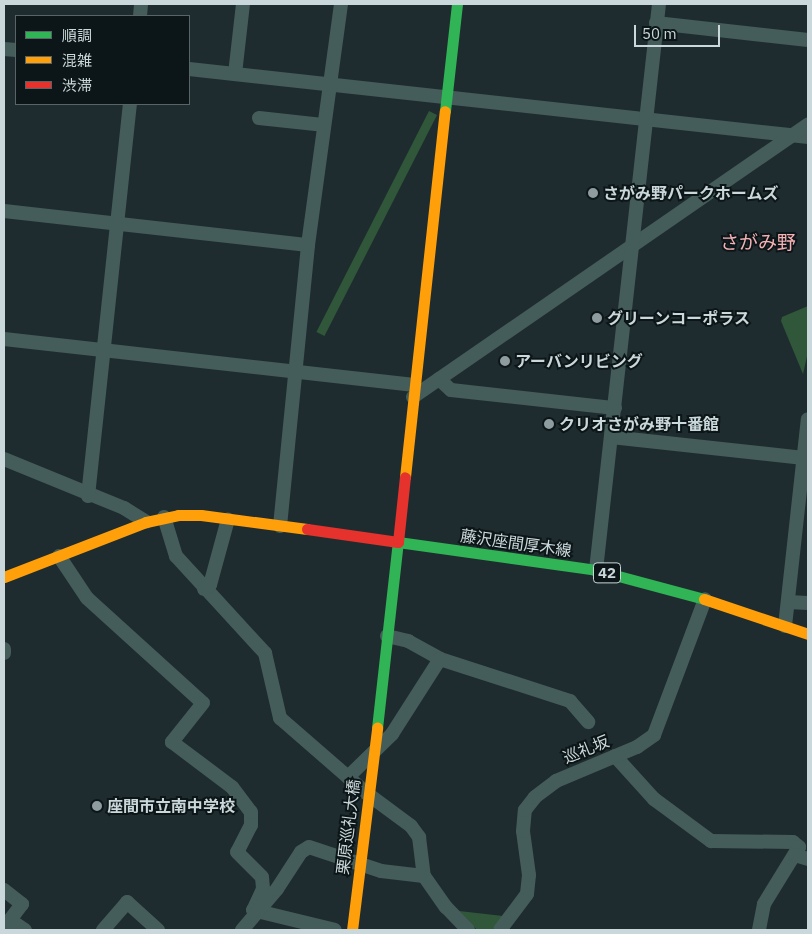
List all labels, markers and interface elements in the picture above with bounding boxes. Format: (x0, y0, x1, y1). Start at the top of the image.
legend (15, 15, 190, 105)
scale bar (637, 15, 723, 47)
text: 50 m (642, 24, 677, 43)
text: 順調 (62, 26, 92, 45)
text: 混雑 (62, 51, 92, 70)
text: 渋滞 (62, 76, 92, 95)
place label: さがみ野パークホームズ (603, 183, 779, 203)
marker: さがみ野パークホームズ (587, 187, 599, 199)
district label: さがみ野 (720, 232, 796, 254)
place label: グリーンコーポラス (607, 308, 751, 328)
marker: グリーンコーポラス (591, 312, 603, 324)
place label: アーバンリビング (515, 351, 642, 371)
marker: アーバンリビング (499, 355, 511, 367)
place label: クリオさがみ野十番館 (559, 414, 719, 434)
marker: クリオさがみ野十番館 (543, 418, 555, 430)
street label: 藤沢座間厚木線 (459, 526, 573, 560)
road number: 42 (592, 560, 622, 586)
street label: 巡礼坂 (560, 731, 612, 767)
street label: 栗原巡礼大橋 (333, 778, 363, 876)
place label: 座間市立南中学校 (107, 796, 235, 816)
marker: 座間市立南中学校 (91, 800, 103, 812)

